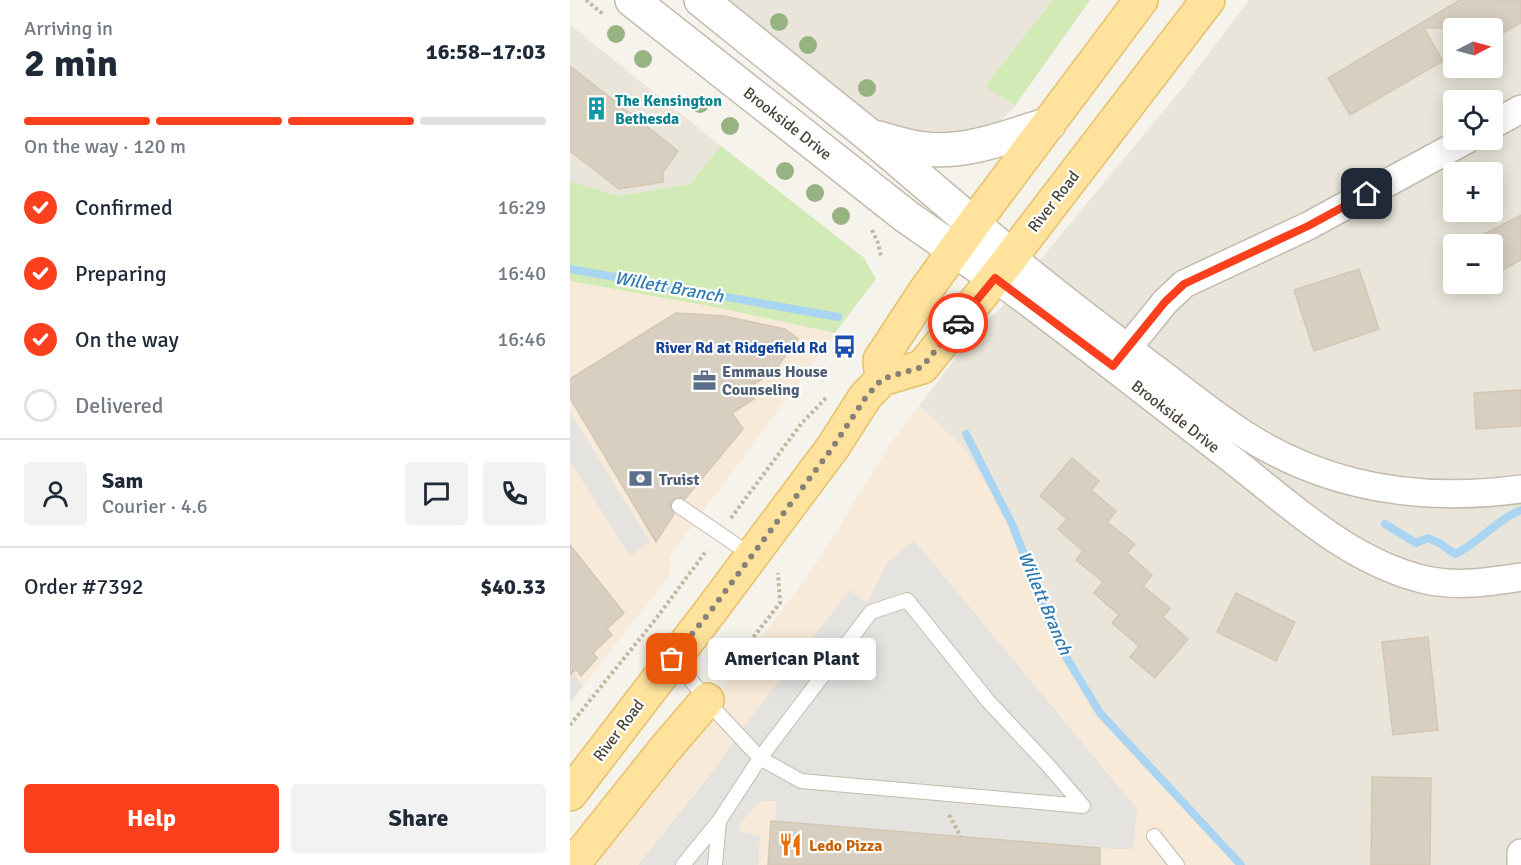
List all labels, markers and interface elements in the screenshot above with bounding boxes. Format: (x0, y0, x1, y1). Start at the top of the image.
text: Arriving in (24, 16, 113, 41)
north arrow (1443, 18, 1503, 78)
map controls (1443, 18, 1503, 294)
text: 16:58–17:03 (426, 38, 546, 65)
text: 2 min (24, 39, 118, 87)
street label: Brookside Drive (739, 83, 836, 165)
button: locate (1443, 90, 1503, 150)
place label: The Kensington Bethesda (615, 91, 722, 129)
building icon: The Kensington Bethesda (584, 96, 610, 122)
text: On the way · 120 m (24, 134, 186, 159)
button: + (1443, 162, 1503, 222)
street label: River Road (1024, 167, 1084, 236)
pin (1341, 168, 1392, 219)
icon: home (1350, 177, 1383, 210)
icon: check (24, 191, 57, 224)
text: Confirmed (75, 194, 173, 221)
text: 16:29 (497, 195, 546, 220)
button: − (1443, 234, 1503, 294)
icon: check (24, 257, 57, 290)
text: Preparing (75, 260, 167, 287)
text: 16:40 (497, 261, 546, 286)
water label: Willett Branch (613, 267, 726, 308)
courier (928, 293, 988, 353)
icon: car (942, 307, 975, 340)
icon: check (24, 323, 57, 356)
text: On the way (75, 326, 179, 353)
text: 16:46 (497, 327, 546, 352)
bus stop icon: River Rd at Ridgefield Rd (832, 334, 858, 360)
place label: River Rd at Ridgefield Rd (655, 338, 827, 358)
place label: Emmaus House Counseling (722, 362, 828, 400)
office icon: Emmaus House Counseling (691, 367, 717, 393)
street label: Brookside Drive (1127, 376, 1224, 458)
text: Delivered (75, 392, 163, 419)
button: person (24, 462, 87, 525)
button: chat (405, 462, 468, 525)
button: phone (483, 462, 546, 525)
bank icon: Truist (628, 466, 654, 492)
text: Sam (102, 467, 143, 494)
place label: Truist (659, 470, 699, 490)
text: Courier · 4.6 (102, 494, 208, 519)
water label: Willett Branch (1013, 548, 1077, 659)
text: Order #7392 (24, 573, 144, 600)
text: $40.33 (480, 573, 546, 600)
pin (646, 633, 697, 684)
callout: American Plant (708, 638, 876, 680)
icon: bag (655, 642, 688, 675)
text: American Plant (724, 646, 860, 671)
street label: River Road (589, 696, 649, 766)
button: Help (24, 784, 279, 853)
button: Share (291, 784, 546, 853)
restaurant icon: Ledo Pizza (778, 832, 804, 858)
place label: Ledo Pizza (809, 836, 882, 856)

